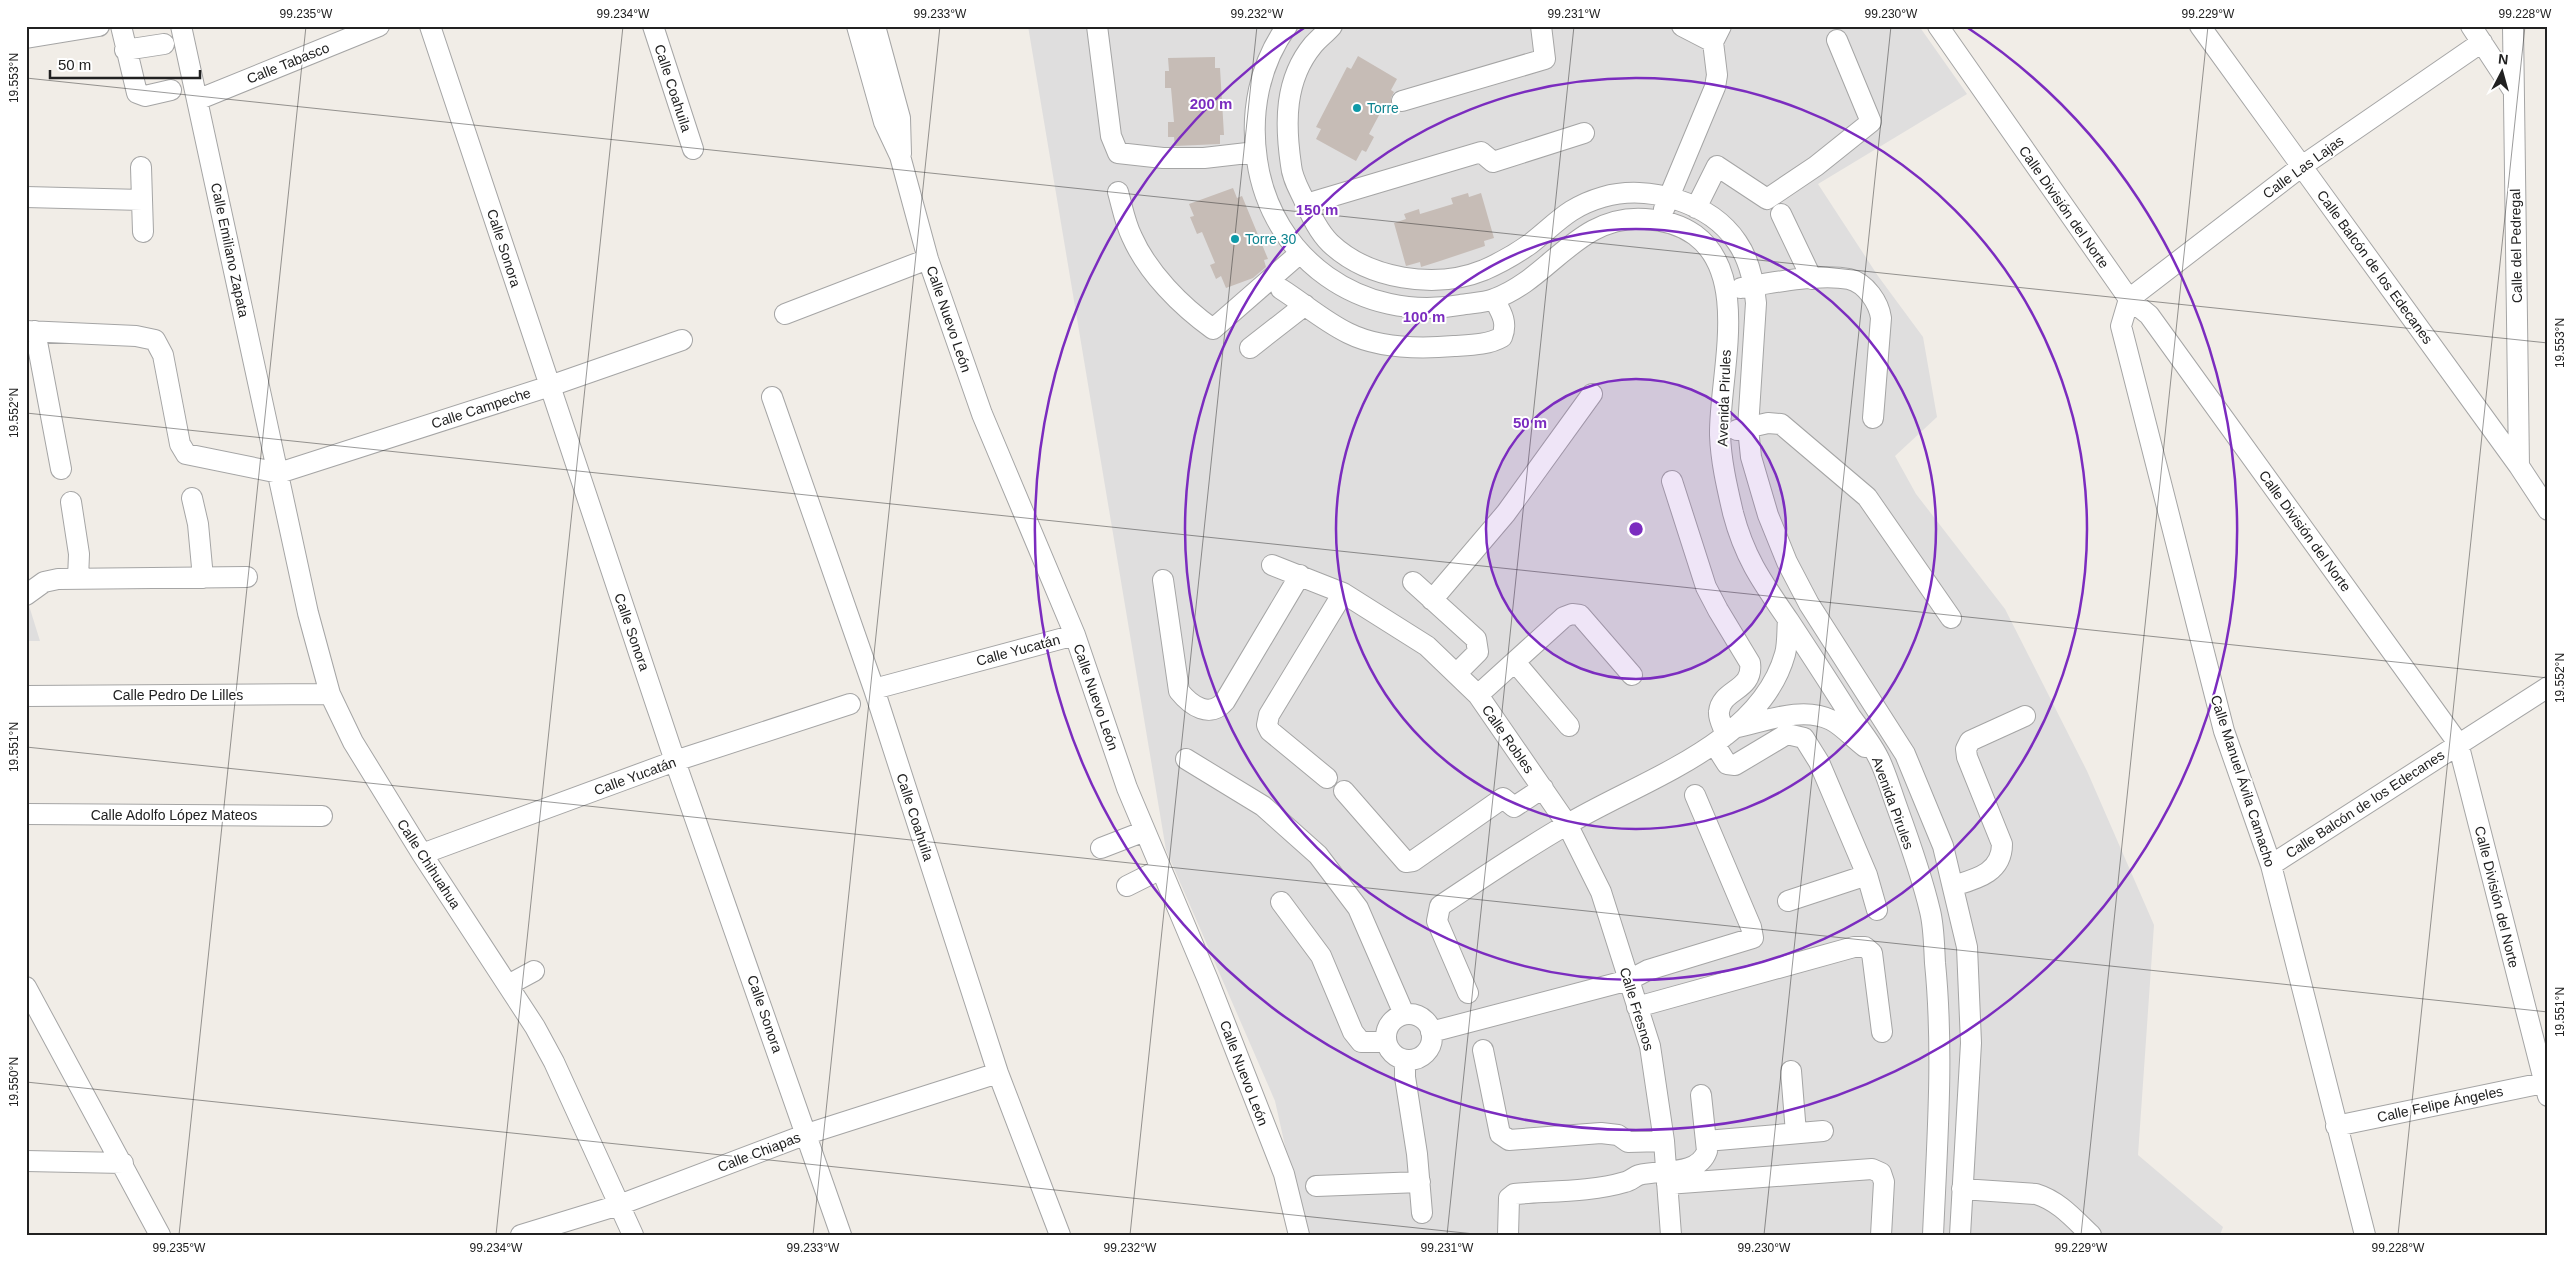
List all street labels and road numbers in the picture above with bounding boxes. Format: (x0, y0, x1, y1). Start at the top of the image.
street label: Calle Tabasco (244, 39, 332, 87)
street label: Calle Coahuila (651, 42, 695, 134)
street label: Calle Las Lajas (2260, 132, 2346, 202)
street label: Calle División del Norte (2016, 143, 2112, 271)
street label: Calle Emiliano Zapata (208, 181, 252, 319)
street label: Calle Balcón de los Edecanes (2314, 187, 2436, 347)
street label: Calle del Pedregal (2507, 189, 2525, 303)
street label: Calle Sonora (484, 207, 524, 289)
street label: Calle Nuevo León (923, 264, 975, 374)
street label: Avenida Pirules (1714, 349, 1734, 447)
street label: Calle Campeche (429, 384, 533, 432)
street label: Calle División del Norte (2256, 467, 2354, 595)
street label: Calle Sonora (611, 591, 653, 673)
street label: Calle Yucatán (974, 631, 1062, 669)
street label: Calle Nuevo León (1070, 642, 1122, 752)
street label: Calle Pedro De Lilles (113, 687, 243, 703)
street label: Calle Manuel Ávila Camacho (2208, 693, 2278, 869)
street label: Calle Robles (1479, 702, 1537, 776)
street label: Calle Balcón de los Edecanes (2283, 747, 2447, 861)
street label: Calle Yucatán (592, 754, 678, 798)
street label: Avenida Pirules (1869, 755, 1917, 851)
street label: Calle Coahuila (893, 771, 937, 863)
street label: Calle Adolfo López Mateos (91, 807, 257, 823)
street label: Calle Chihuahua (394, 816, 464, 912)
street label: Calle División del Norte (2472, 824, 2522, 970)
street label: Calle Fresnos (1617, 965, 1657, 1053)
street label: Calle Sonora (744, 973, 786, 1055)
street label: Calle Nuevo León (1217, 1018, 1271, 1128)
street label: Calle Felipe Ángeles (2376, 1083, 2504, 1125)
street label: Calle Chiapas (715, 1129, 803, 1175)

